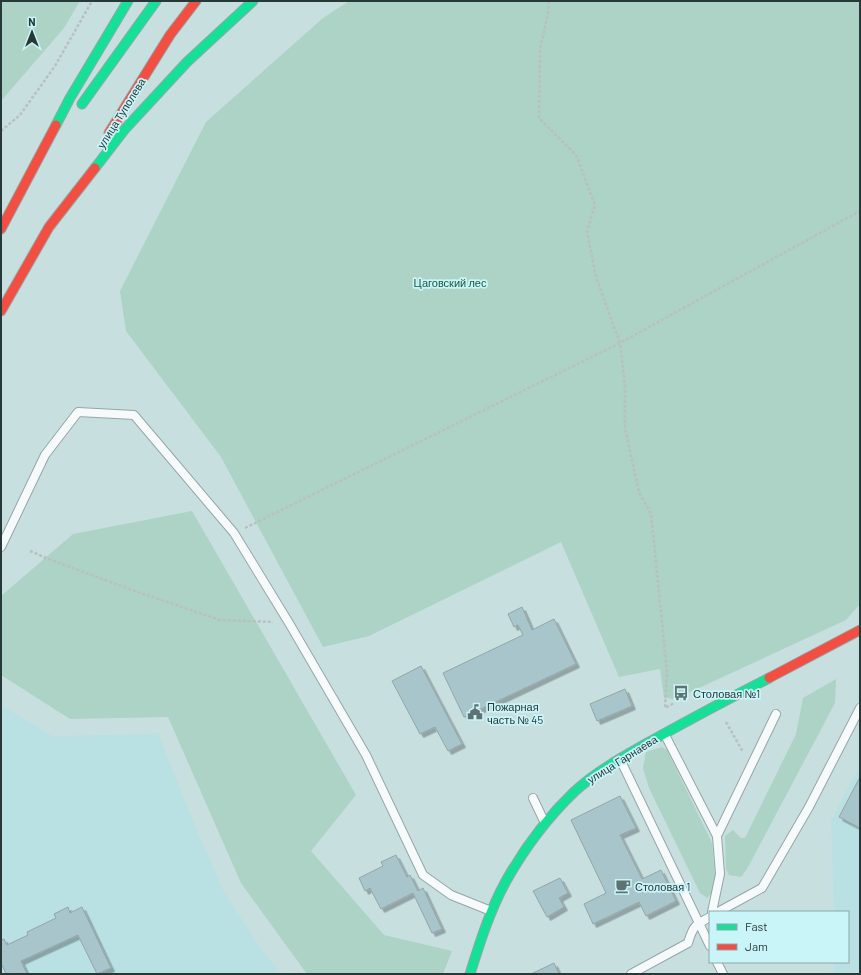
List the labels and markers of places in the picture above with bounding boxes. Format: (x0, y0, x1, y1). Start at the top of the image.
bus stop icon: Столовая №1 (672, 684, 690, 702)
place label: Столовая №1 (693, 687, 760, 700)
place label: Пожарная часть № 45 (487, 700, 543, 726)
public building icon: Пожарная часть № 45 (466, 703, 484, 721)
cafe icon: Столовая 1 (614, 877, 632, 895)
place label: Столовая 1 (635, 880, 690, 893)

